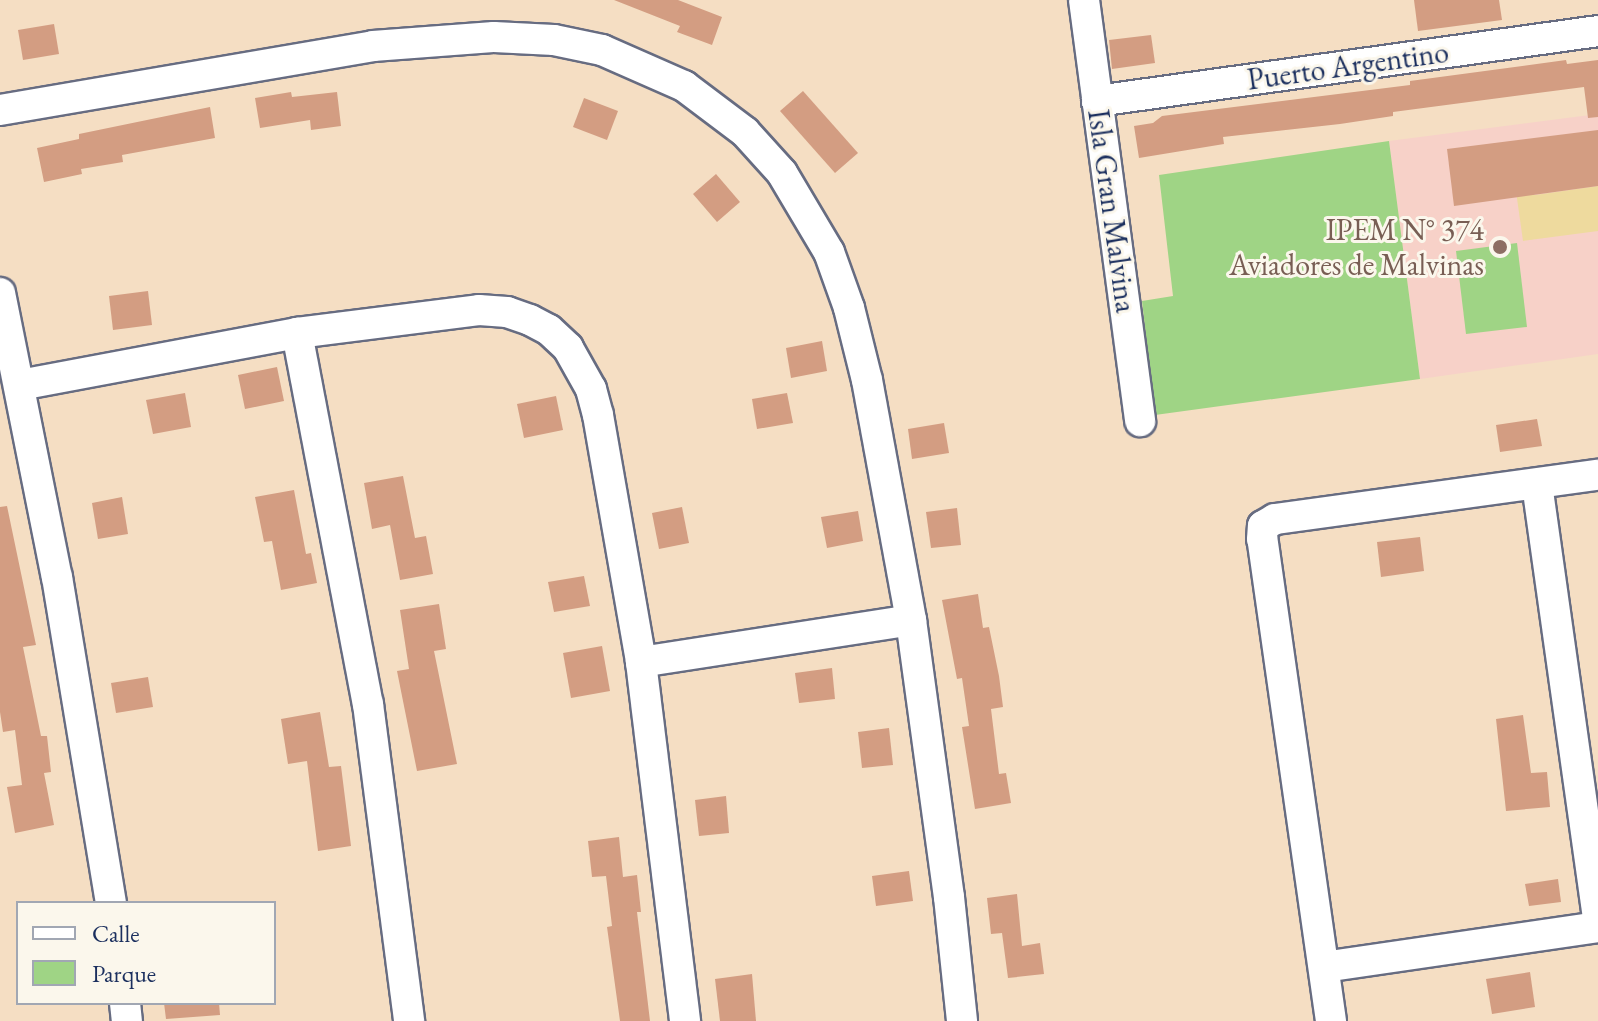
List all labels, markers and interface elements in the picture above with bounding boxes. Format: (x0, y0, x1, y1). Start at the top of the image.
street label: Puerto Argentino (1245, 34, 1451, 98)
street label: Isla Gran Malvina (1080, 107, 1144, 315)
place label: IPEM N° 374 Aviadores de Malvinas (1229, 212, 1484, 282)
marker: IPEM N° 374 Aviadores de Malvinas (1491, 238, 1509, 256)
legend (16, 901, 276, 1005)
text: Calle (92, 918, 140, 949)
text: Parque (92, 958, 156, 989)

